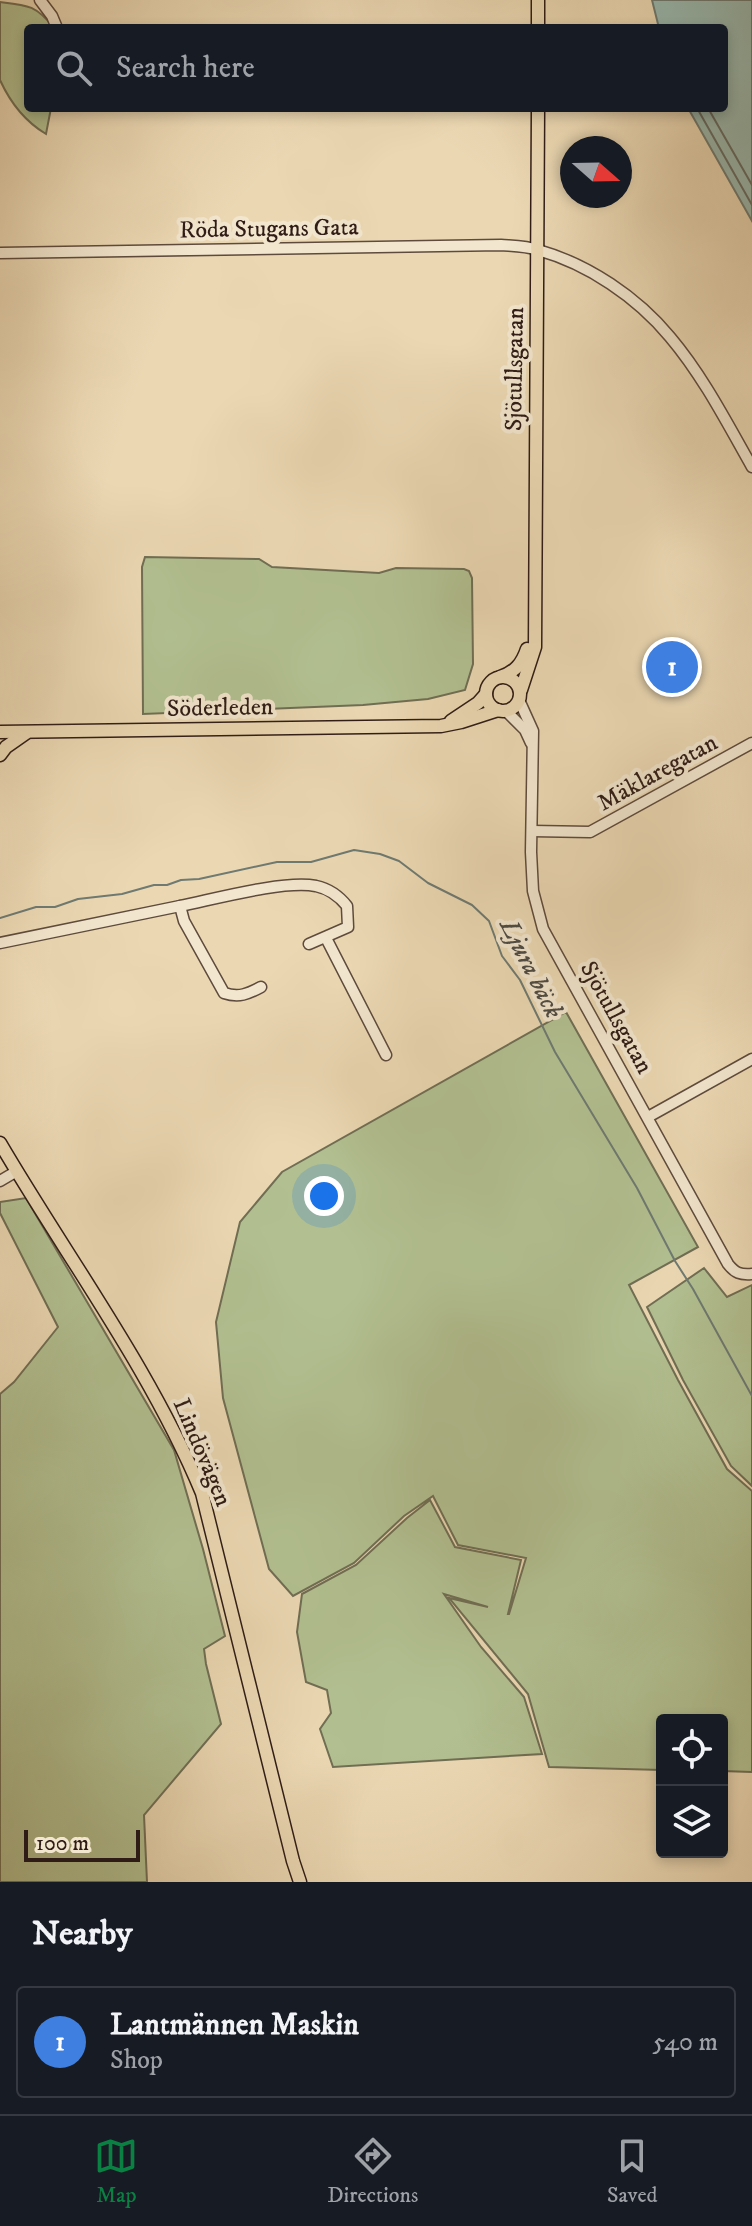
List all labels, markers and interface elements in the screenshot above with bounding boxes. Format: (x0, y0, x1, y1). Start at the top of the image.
search box (24, 24, 728, 112)
icon: search (52, 46, 96, 90)
text: Search here (116, 50, 255, 87)
north arrow (560, 136, 632, 208)
street label: Röda Stugans Gata (179, 212, 360, 246)
street label: Sjötullsgatan (499, 306, 531, 431)
pin: 1 (646, 637, 698, 697)
street label: Söderleden (167, 692, 274, 724)
street label: Mäklaregatan (592, 727, 723, 818)
water label: Ljura bäck (491, 912, 570, 1024)
street label: Sjötullsgatan (573, 956, 660, 1079)
your location (304, 1176, 344, 1216)
street label: Lindövägen (166, 1394, 238, 1511)
map controls (656, 1714, 728, 1858)
button: locate (656, 1714, 728, 1786)
button: layers (656, 1786, 728, 1858)
scale bar (24, 1826, 140, 1862)
text: 100 m (36, 1830, 89, 1857)
text: Nearby (32, 1913, 133, 1955)
text: Lantmännen Maskin (110, 2007, 359, 2044)
text: 1 (55, 2026, 65, 2059)
text: 540 m (652, 2026, 718, 2059)
text: Shop (110, 2044, 163, 2077)
tab: Map (94, 2134, 138, 2209)
tab: Directions (327, 2134, 418, 2209)
tab: Saved (607, 2134, 658, 2209)

